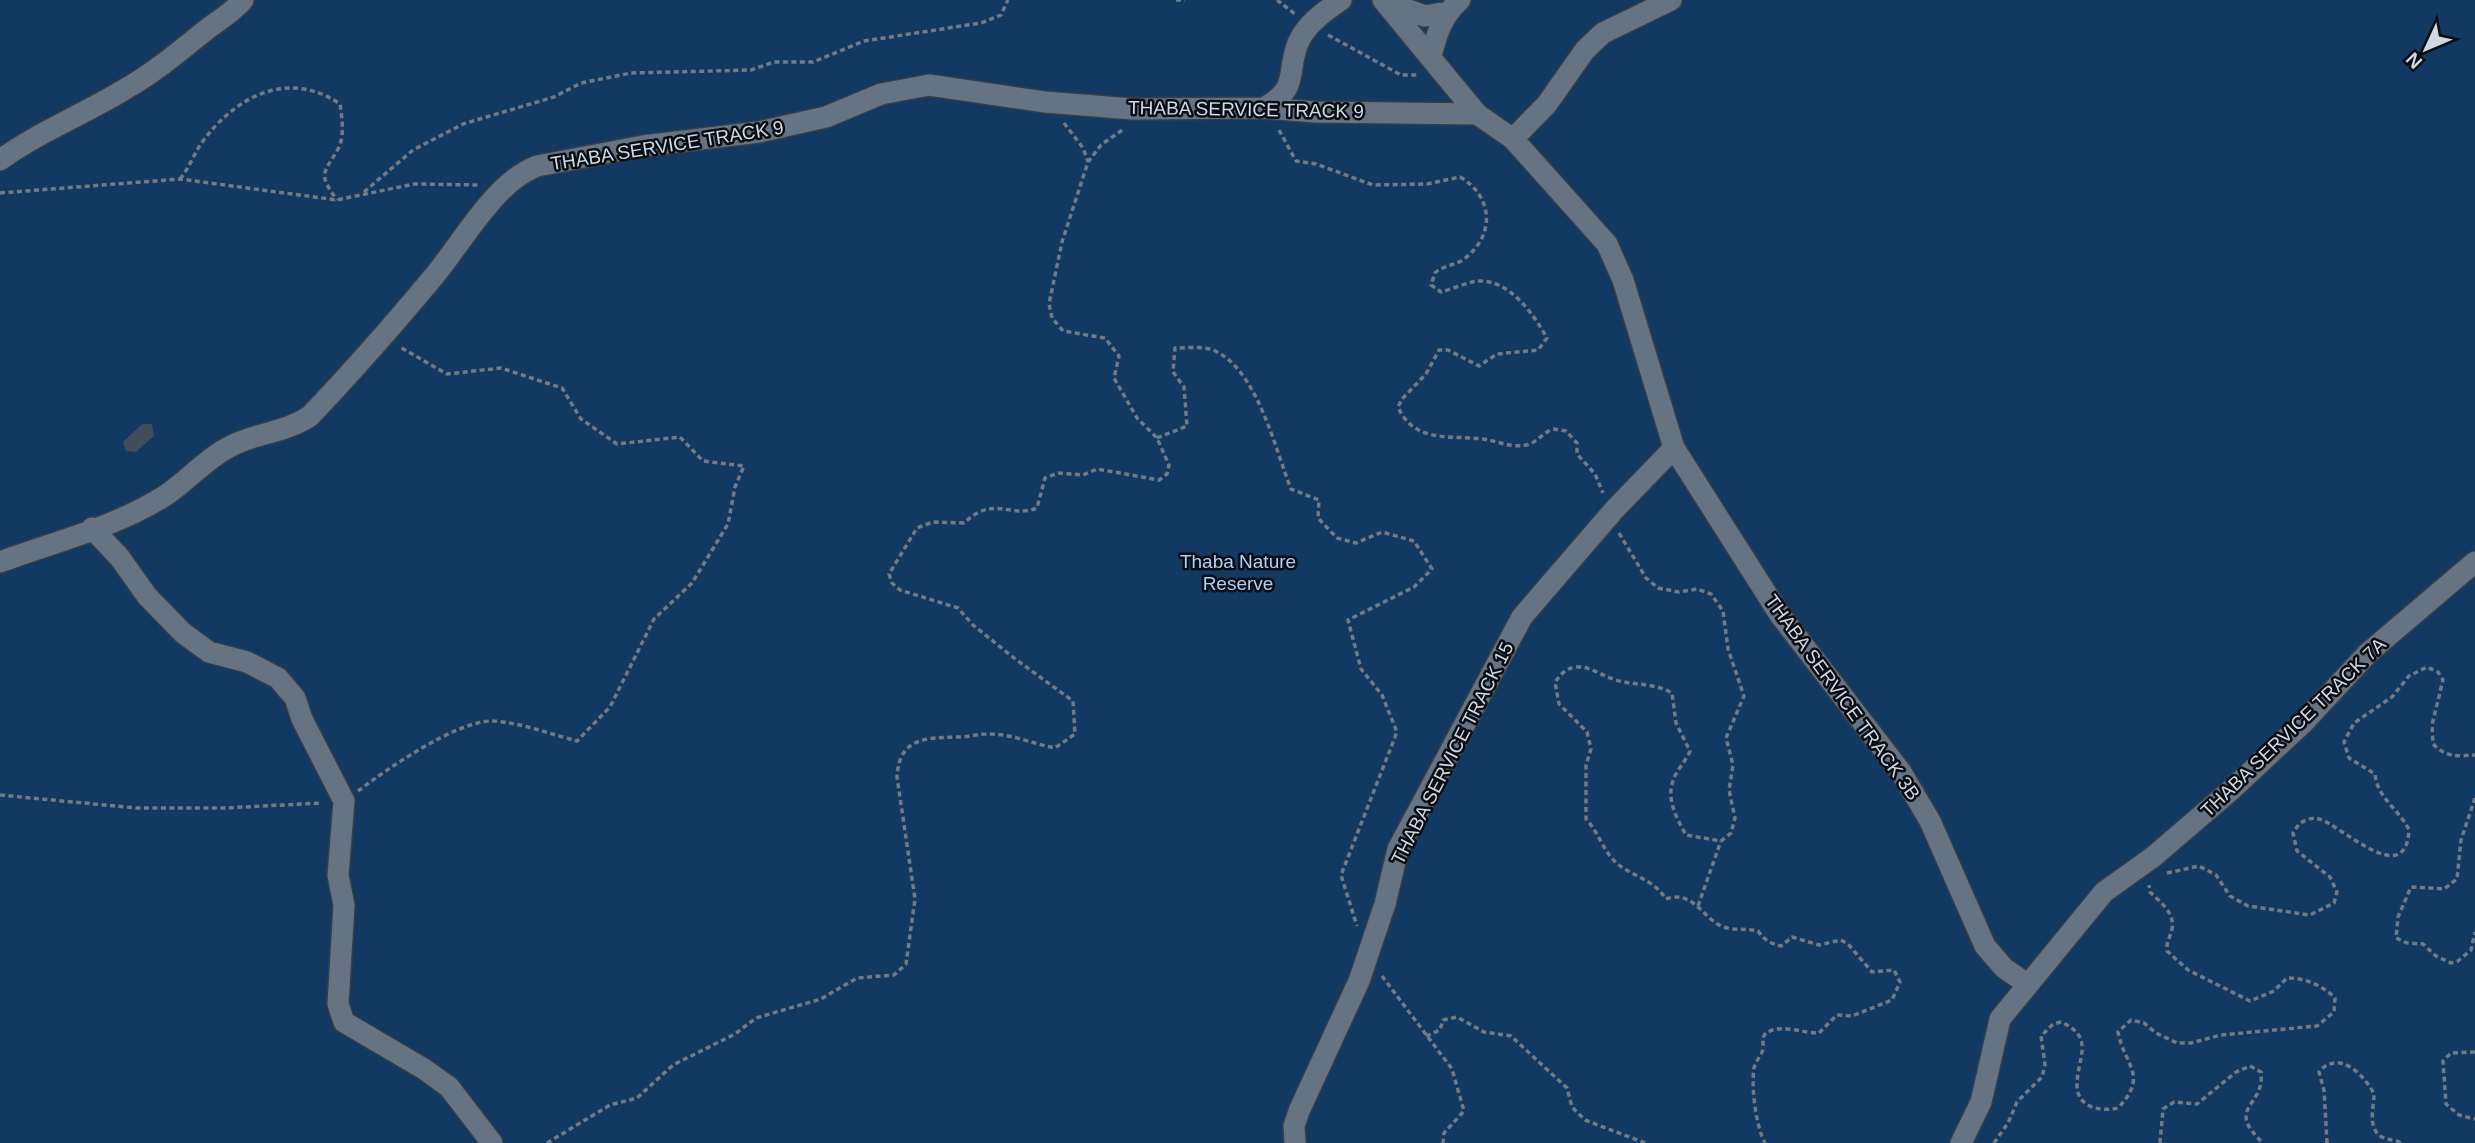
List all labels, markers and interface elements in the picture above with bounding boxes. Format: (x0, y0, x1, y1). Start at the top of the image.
north arrow (2391, 14, 2461, 84)
text: N (2402, 48, 2426, 73)
street label: THABA SERVICE TRACK 9 (1128, 97, 1364, 122)
street label: THABA SERVICE TRACK 9 (549, 117, 785, 174)
park label: Thaba Nature Reserve (1180, 551, 1296, 594)
street label: THABA SERVICE TRACK 3B (1761, 591, 1924, 804)
street label: THABA SERVICE TRACK 7A (2197, 633, 2390, 821)
street label: THABA SERVICE TRACK 15 (1387, 639, 1518, 868)

